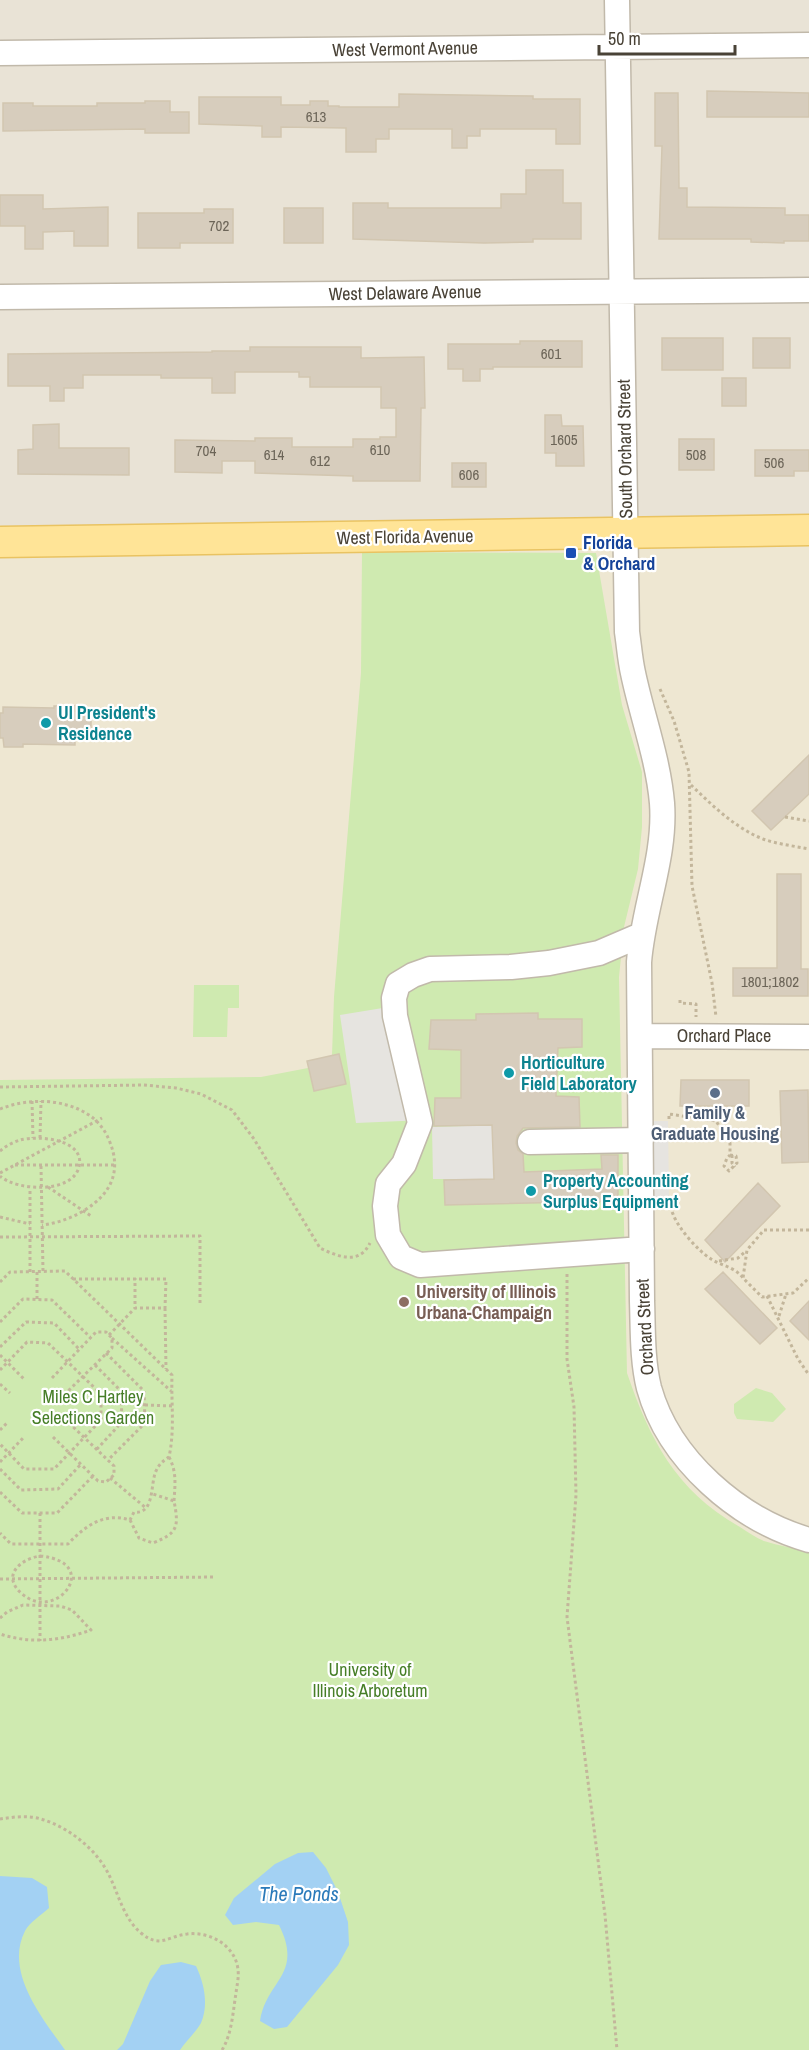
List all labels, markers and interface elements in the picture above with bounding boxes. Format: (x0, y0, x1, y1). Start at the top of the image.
scale bar (599, 18, 736, 56)
text: 50 m (608, 26, 641, 51)
street label: West Vermont Avenue (332, 35, 478, 62)
house number: 613 (306, 106, 326, 127)
house number: 702 (209, 215, 229, 236)
street label: West Delaware Avenue (328, 279, 482, 306)
house number: 601 (541, 343, 561, 364)
street label: South Orchard Street (611, 379, 638, 519)
house number: 1605 (550, 429, 578, 450)
house number: 610 (370, 439, 390, 460)
house number: 704 (196, 440, 216, 461)
house number: 614 (264, 444, 284, 465)
house number: 508 (686, 444, 706, 465)
house number: 612 (310, 450, 330, 471)
house number: 506 (764, 452, 784, 473)
house number: 606 (459, 464, 479, 485)
street label: West Florida Avenue (337, 523, 473, 550)
place label: Florida & Orchard (583, 530, 655, 576)
marker: Florida & Orchard (564, 546, 578, 560)
place label: UI President's Residence (58, 700, 156, 746)
marker: UI President's Residence (39, 716, 53, 730)
house number: 1801;1802 (741, 971, 799, 992)
street label: Orchard Place (677, 1023, 771, 1048)
place label: Horticulture Field Laboratory (521, 1050, 637, 1096)
marker: Horticulture Field Laboratory (502, 1066, 516, 1080)
marker: Family & Graduate Housing (708, 1086, 722, 1100)
place label: Family & Graduate Housing (651, 1100, 779, 1146)
place label: Property Accounting Surplus Equipment (543, 1168, 688, 1214)
marker: Property Accounting Surplus Equipment (524, 1184, 538, 1198)
street label: Orchard Street (629, 1278, 660, 1376)
place label: University of Illinois Urbana-Champaign (416, 1279, 556, 1325)
marker: University of Illinois Urbana-Champaign (397, 1295, 411, 1309)
park label: Miles C Hartley Selections Garden (32, 1384, 154, 1430)
park label: University of Illinois Arboretum (313, 1657, 427, 1703)
water label: The Ponds (259, 1880, 339, 1907)

